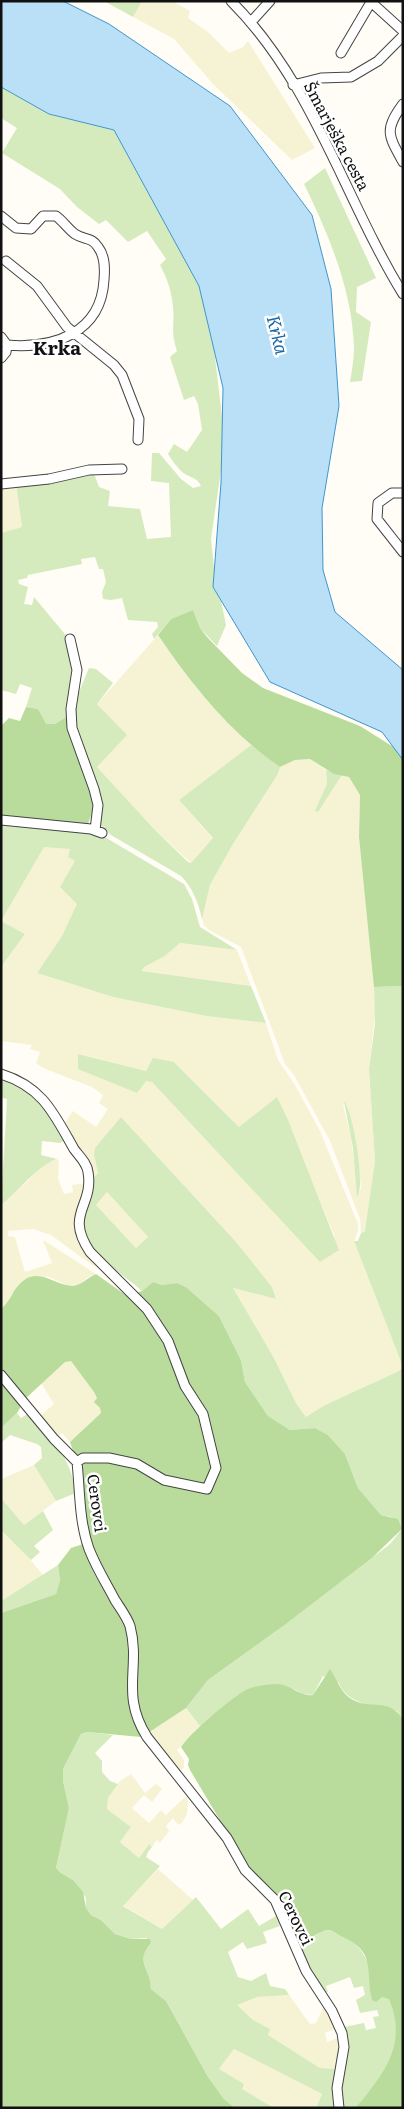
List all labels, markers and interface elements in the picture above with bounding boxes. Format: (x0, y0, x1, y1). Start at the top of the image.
street label: Šmarješka cesta (299, 77, 377, 195)
water label: Krka (261, 312, 296, 358)
district label: Krka (33, 333, 81, 361)
street label: Cerovci (82, 1472, 114, 1533)
street label: Cerovci (273, 1886, 320, 1949)

